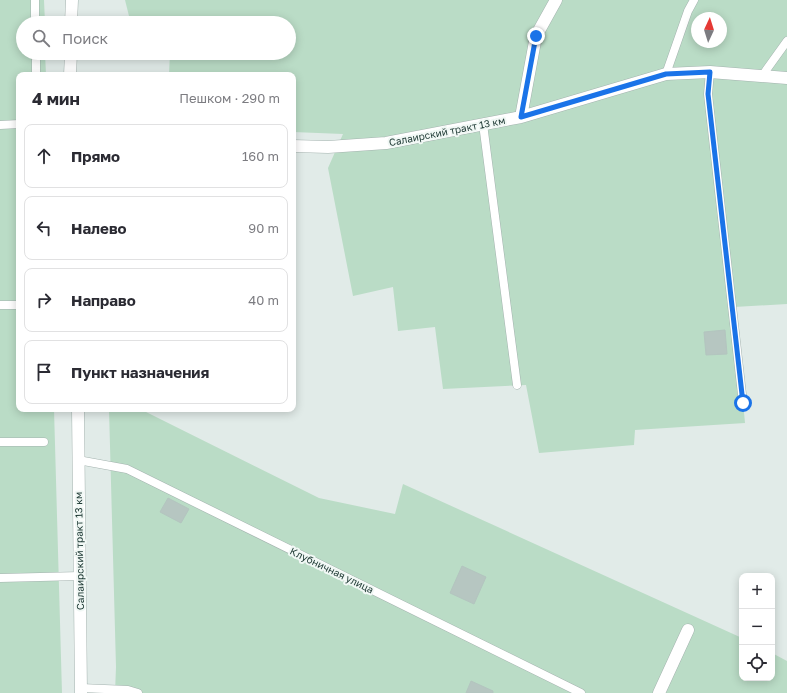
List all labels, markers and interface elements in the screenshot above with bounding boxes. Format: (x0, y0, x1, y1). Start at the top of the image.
north arrow (691, 12, 727, 48)
search box (16, 16, 296, 60)
icon: search (30, 27, 52, 49)
route end (527, 27, 545, 45)
text: Поиск (62, 29, 108, 47)
text: 4 мин (32, 88, 80, 109)
text: Пешком · 290 m (179, 90, 280, 106)
street label: Салаирский тракт 13 км (388, 114, 506, 148)
icon: ahead (33, 145, 55, 167)
text: Прямо (71, 147, 120, 165)
text: 160 m (242, 148, 279, 164)
icon: left (33, 217, 55, 239)
text: Налево (71, 219, 127, 237)
text: 90 m (248, 220, 279, 236)
icon: right (33, 289, 55, 311)
text: Направо (71, 291, 136, 309)
text: 40 m (248, 292, 279, 308)
icon: arrive (33, 361, 55, 383)
text: Пункт назначения (71, 363, 209, 381)
route start (734, 394, 752, 412)
street label: Салаирский тракт 13 км (72, 492, 86, 610)
street label: Клубничная улица (288, 545, 376, 595)
map controls (739, 573, 775, 681)
button: + (739, 573, 775, 609)
button: − (739, 609, 775, 645)
button: locate (739, 645, 775, 681)

